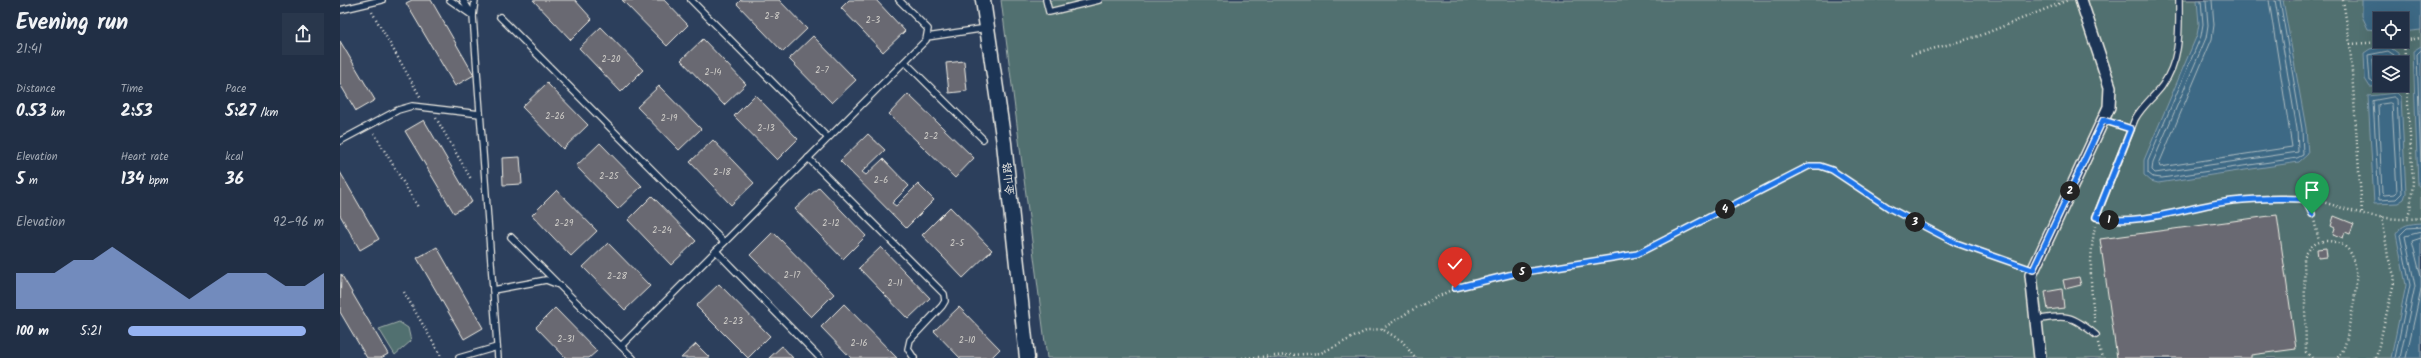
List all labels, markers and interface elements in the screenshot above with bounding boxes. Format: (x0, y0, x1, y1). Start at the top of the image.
text: Evening run (16, 6, 128, 41)
house number: 2-8 (765, 9, 780, 24)
map controls (2373, 12, 2409, 92)
button: locate (2373, 12, 2409, 48)
button: share (282, 13, 324, 55)
house number: 2-3 (866, 13, 880, 28)
text: 21:41 (16, 39, 42, 60)
house number: 2-20 (601, 52, 621, 67)
button: layers (2373, 56, 2409, 92)
house number: 2-7 (815, 63, 830, 78)
house number: 2-14 (704, 65, 722, 80)
text: Distance (16, 80, 56, 98)
text: Time (121, 80, 143, 98)
text: Pace (225, 80, 246, 98)
text: 0.53 (16, 98, 47, 125)
text: 2:53 (121, 98, 153, 125)
text: 5:27 (225, 98, 256, 125)
text: km (47, 104, 65, 122)
text: /km (256, 104, 278, 122)
house number: 2-26 (545, 109, 565, 124)
house number: 2-19 (661, 111, 678, 126)
house number: 2-13 (757, 121, 775, 136)
house number: 2-2 (924, 129, 938, 144)
text: Elevation (16, 148, 58, 166)
text: Heart rate (121, 148, 168, 166)
text: kcal (225, 148, 243, 166)
street label: 金山路 (998, 162, 1020, 196)
house number: 2-18 (713, 165, 731, 180)
text: 5 (16, 166, 25, 193)
text: 134 (121, 166, 144, 193)
text: 36 (225, 166, 244, 193)
house number: 2-25 (599, 169, 620, 184)
text: m (25, 172, 38, 190)
text: bpm (144, 172, 169, 190)
house number: 2-6 (874, 173, 888, 188)
pin (2295, 173, 2329, 214)
icon: arrive (2301, 179, 2323, 201)
pin: 2 (2060, 181, 2080, 201)
text: 2 (2067, 182, 2073, 200)
pin: 4 (1715, 199, 1735, 219)
text: 4 (1722, 200, 1728, 218)
pin: 1 (2099, 210, 2119, 230)
text: 1 (2107, 211, 2111, 229)
text: Elevation (16, 212, 65, 233)
text: 92–96 m (273, 212, 324, 233)
pin: 3 (1905, 212, 1925, 232)
text: 3 (1912, 213, 1918, 231)
house number: 2-29 (555, 216, 574, 231)
house number: 2-12 (822, 216, 840, 231)
house number: 2-24 (652, 223, 672, 238)
house number: 2-5 (950, 236, 965, 251)
pin (1438, 247, 1472, 288)
icon: check (1444, 253, 1466, 275)
pin: 5 (1512, 262, 1532, 282)
text: 5 (1519, 263, 1525, 281)
house number: 2-17 (784, 268, 801, 283)
house number: 2-28 (607, 269, 628, 284)
house number: 2-11 (887, 276, 903, 291)
house number: 2-23 (723, 314, 743, 329)
text: 100 m (16, 321, 49, 342)
text: 5:21 (80, 321, 102, 342)
house number: 2-31 (557, 332, 575, 347)
house number: 2-10 (959, 333, 976, 348)
house number: 2-16 (850, 336, 868, 351)

